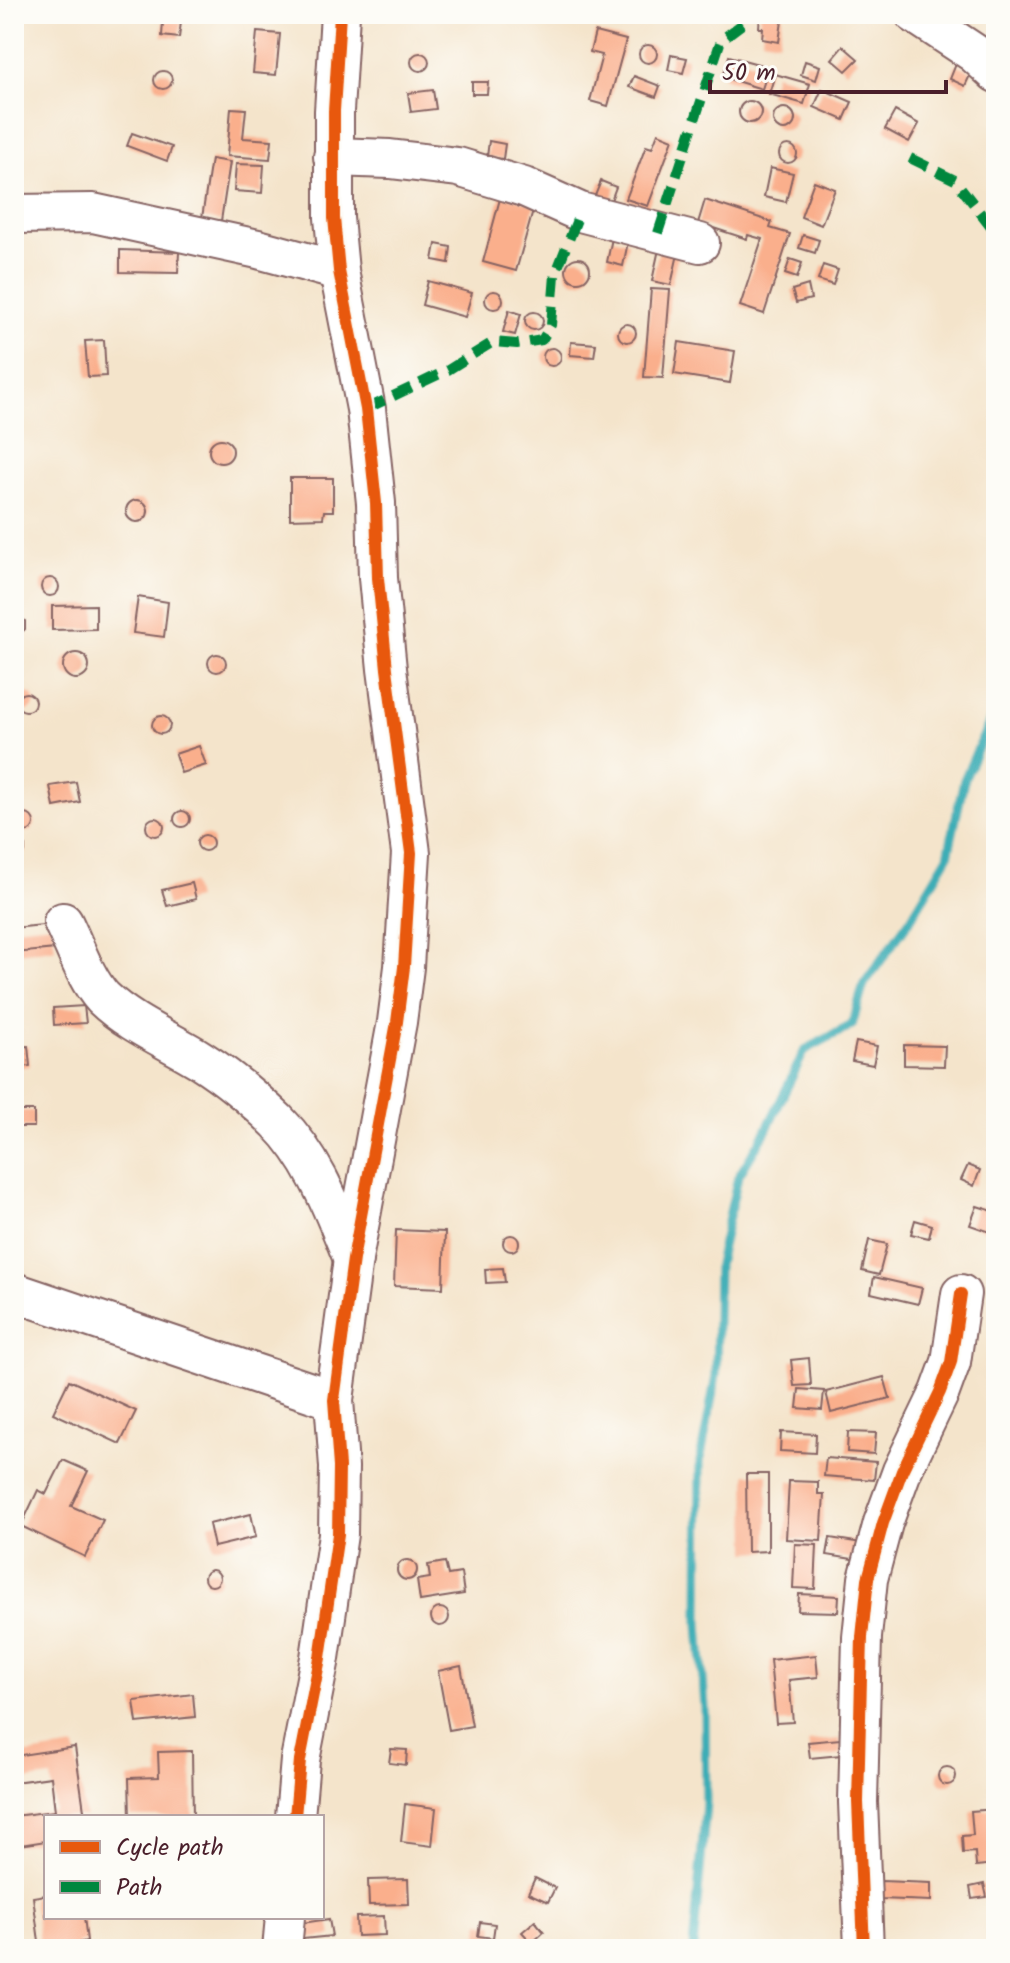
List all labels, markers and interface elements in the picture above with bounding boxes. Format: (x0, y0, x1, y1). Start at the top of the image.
scale bar (710, 44, 946, 94)
text: 50 m (722, 54, 776, 93)
legend (44, 1815, 324, 1919)
text: Cycle path (116, 1829, 224, 1868)
text: Path (116, 1869, 162, 1908)

